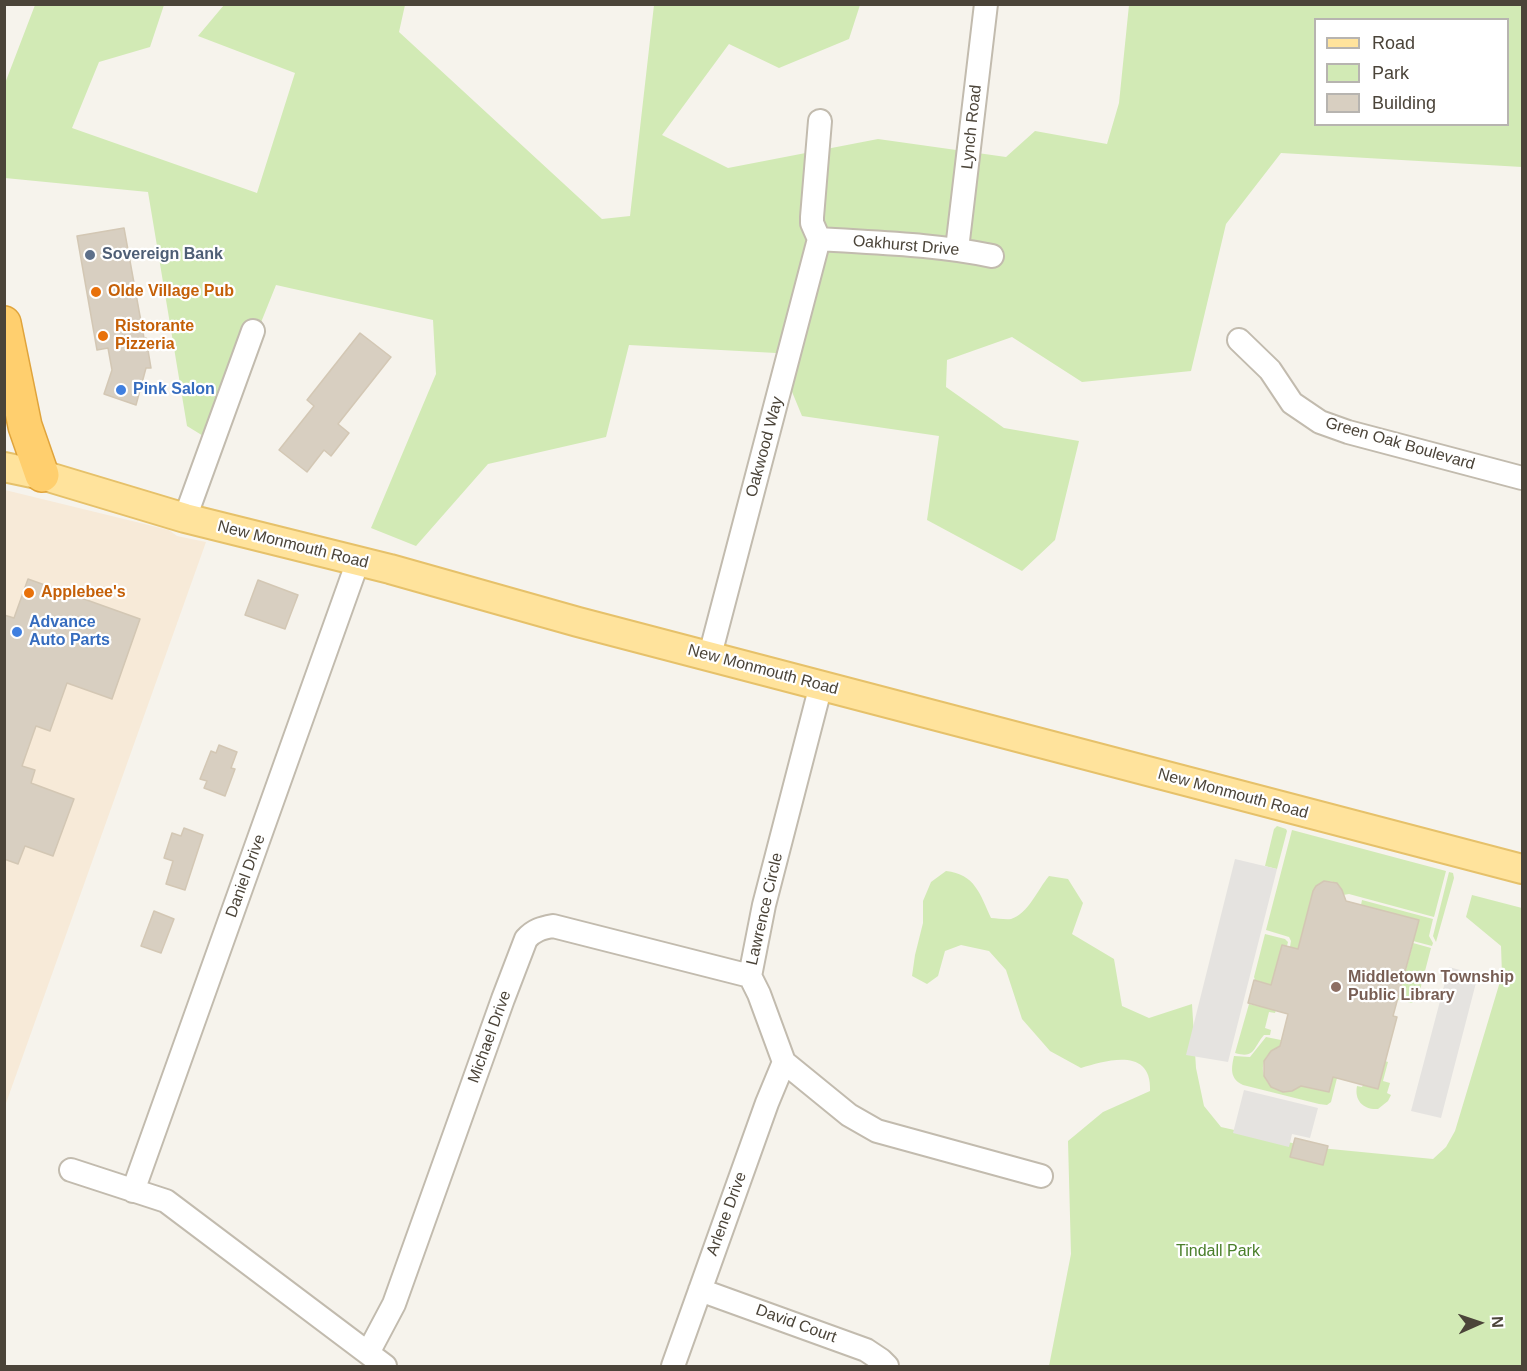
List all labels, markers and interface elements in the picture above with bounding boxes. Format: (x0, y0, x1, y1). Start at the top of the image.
legend (1314, 18, 1509, 126)
text: Road (1372, 33, 1415, 53)
text: Park (1372, 63, 1409, 83)
street label: Lynch Road (958, 84, 986, 170)
text: Building (1372, 93, 1436, 113)
street label: Oakhurst Drive (852, 232, 960, 260)
place label: Sovereign Bank (102, 245, 223, 265)
marker: Sovereign Bank (83, 248, 97, 262)
place label: Olde Village Pub (108, 282, 234, 302)
marker: Olde Village Pub (89, 285, 103, 299)
place label: Ristorante Pizzeria (115, 317, 194, 355)
marker: Ristorante Pizzeria (96, 329, 110, 343)
place label: Pink Salon (133, 380, 215, 400)
marker: Pink Salon (114, 383, 128, 397)
street label: Oakwood Way (742, 395, 788, 499)
street label: Green Oak Boulevard (1323, 413, 1477, 475)
street label: New Monmouth Road (216, 517, 370, 573)
place label: Applebee's (41, 583, 126, 603)
marker: Applebee's (22, 586, 36, 600)
place label: Advance Auto Parts (29, 613, 110, 651)
marker: Advance Auto Parts (10, 625, 24, 639)
street label: New Monmouth Road (686, 641, 840, 699)
street label: New Monmouth Road (1156, 765, 1310, 823)
street label: Daniel Drive (222, 832, 270, 920)
street label: Lawrence Circle (743, 851, 787, 967)
place label: Middletown Township Public Library (1348, 968, 1514, 1006)
marker: Middletown Township Public Library (1329, 980, 1343, 994)
street label: Michael Drive (464, 988, 516, 1086)
street label: Arlene Drive (703, 1169, 751, 1259)
park label: Tindall Park (1176, 1242, 1260, 1262)
north arrow (1449, 1293, 1509, 1353)
street label: David Court (753, 1301, 839, 1347)
text: N (1489, 1316, 1506, 1328)

